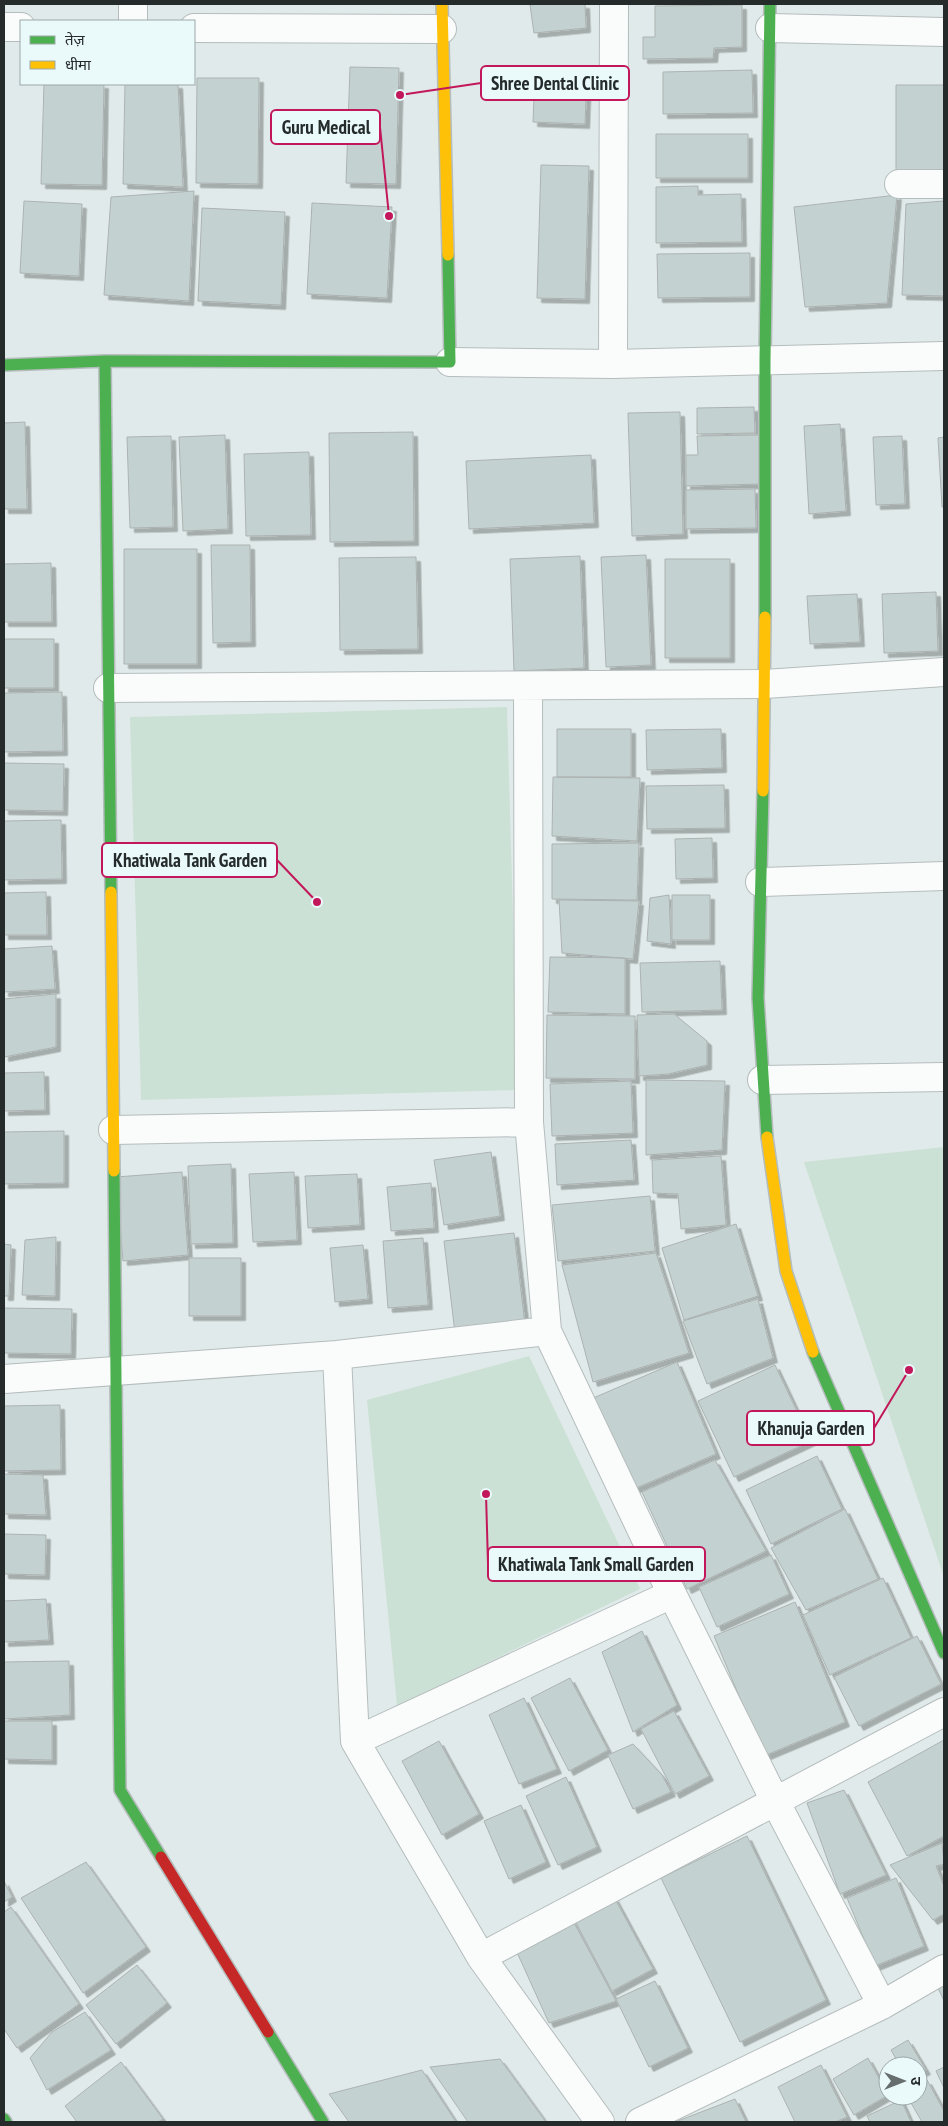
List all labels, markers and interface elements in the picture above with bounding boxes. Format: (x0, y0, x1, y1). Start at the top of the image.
legend (20, 20, 195, 85)
text: तेज़ (65, 30, 86, 49)
text: धीमा (65, 55, 92, 74)
callout: Shree Dental Clinic (481, 66, 629, 100)
text: Shree Dental Clinic (491, 71, 619, 95)
callout: Guru Medical (271, 110, 380, 144)
text: Guru Medical (282, 115, 371, 139)
callout: Khatiwala Tank Garden (102, 843, 277, 877)
text: Khatiwala Tank Garden (113, 848, 267, 872)
callout: Khanuja Garden (747, 1411, 874, 1445)
text: Khanuja Garden (757, 1416, 865, 1440)
callout: Khatiwala Tank Small Garden (488, 1547, 705, 1581)
text: Khatiwala Tank Small Garden (498, 1552, 694, 1576)
north arrow (878, 2056, 928, 2106)
text: उ (907, 2077, 925, 2086)

